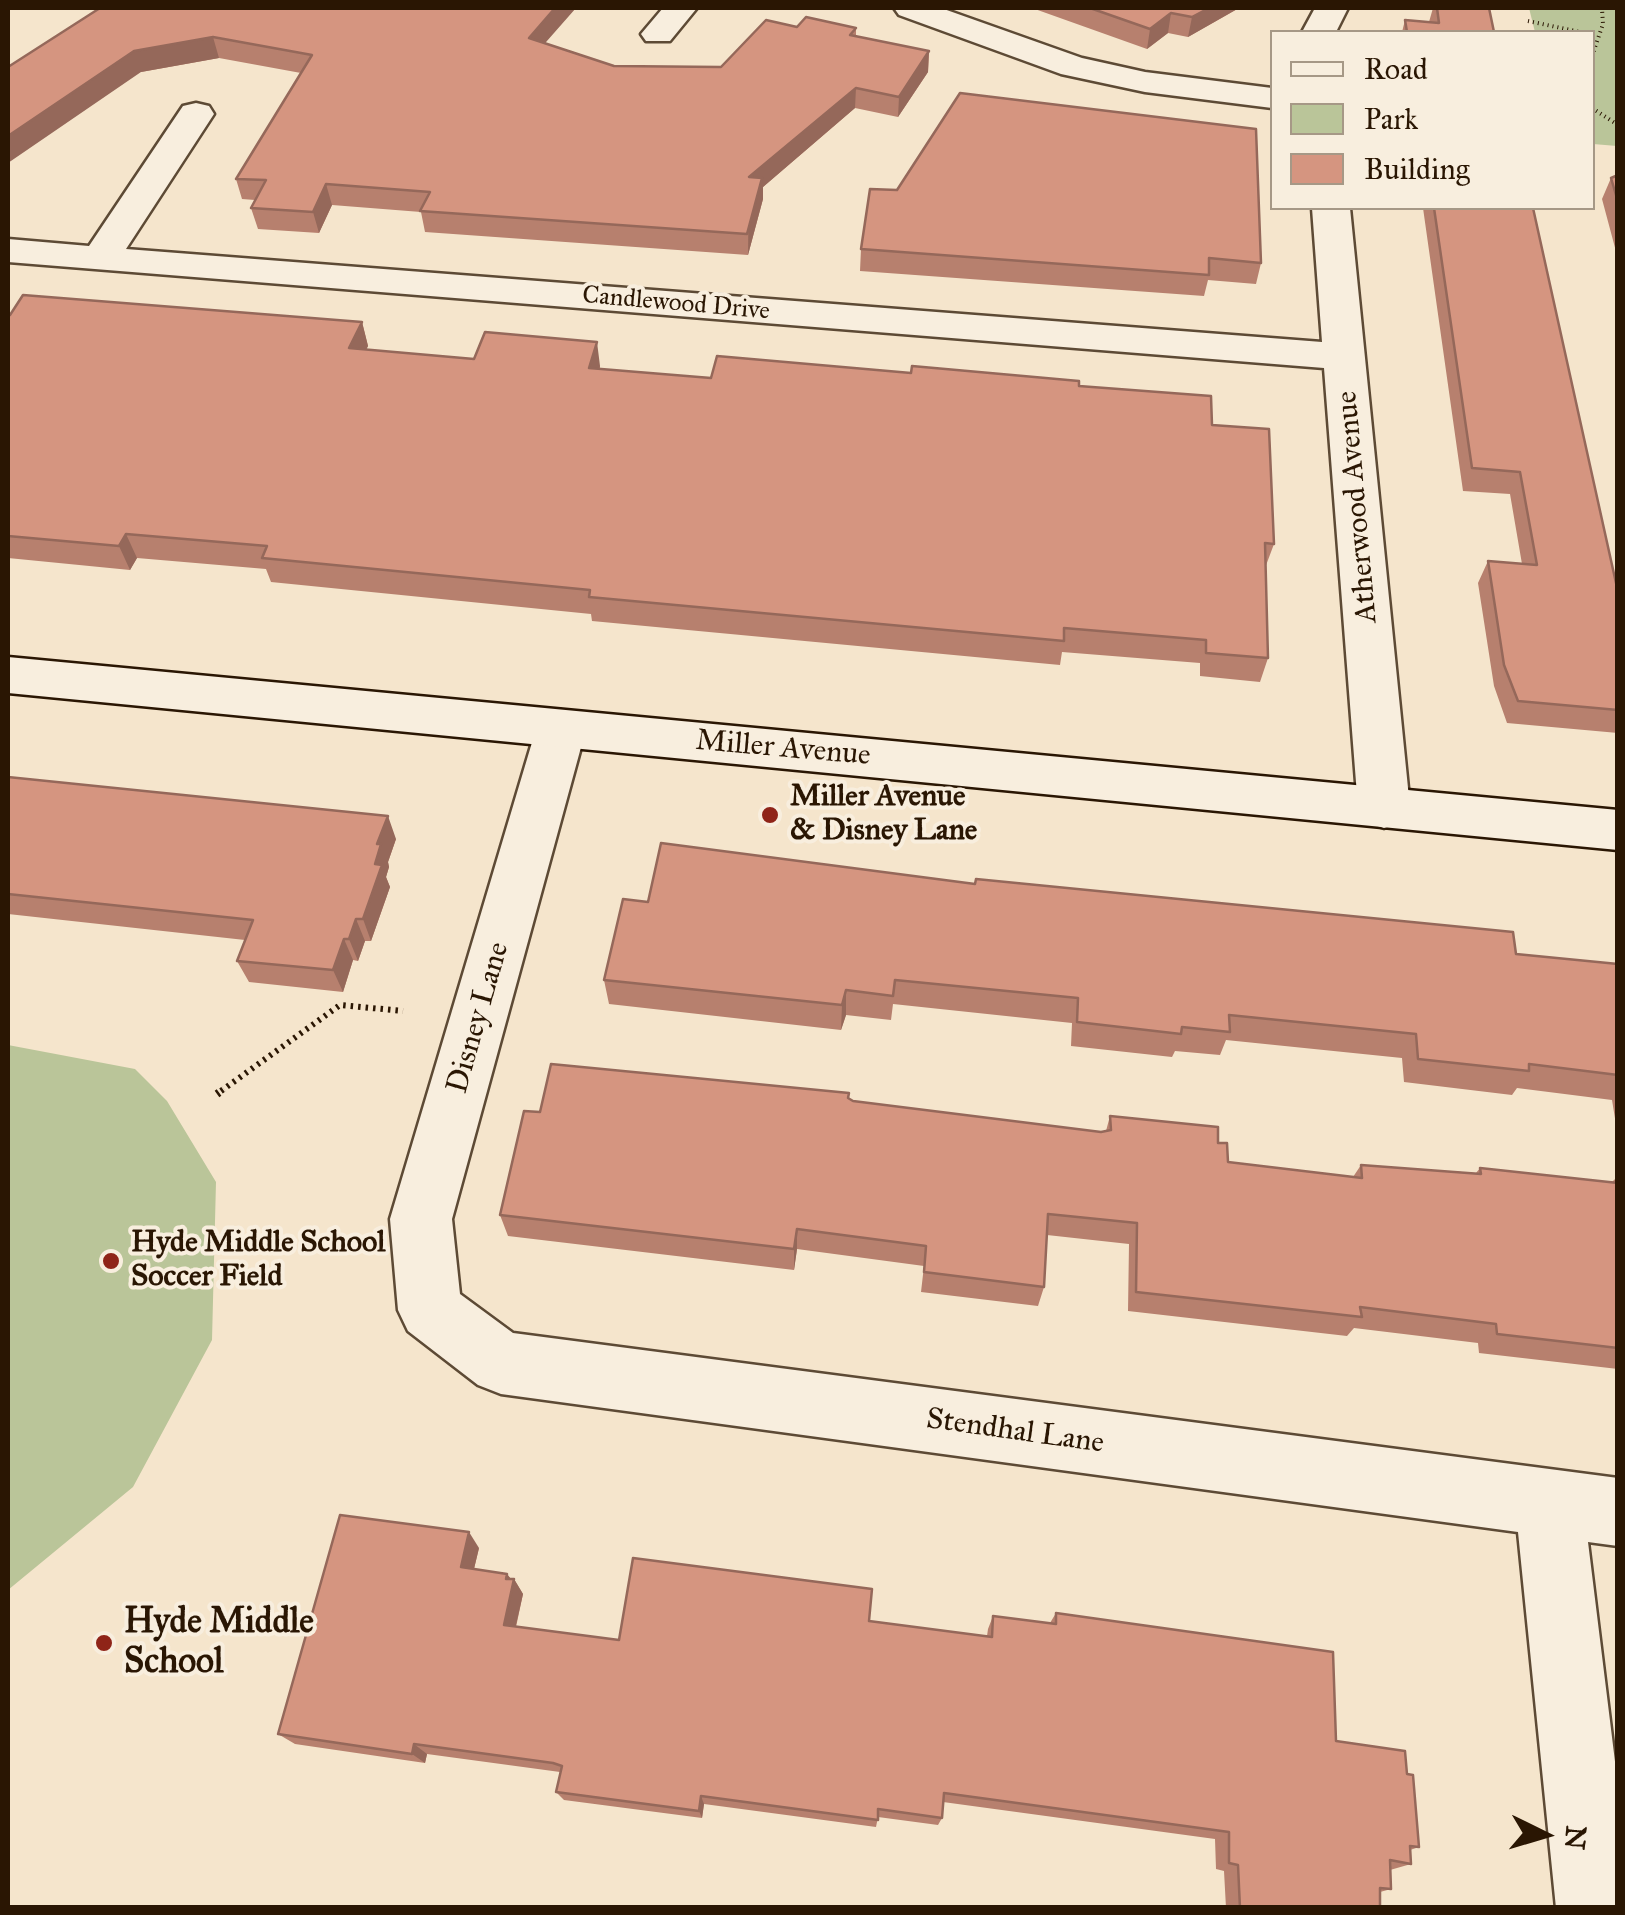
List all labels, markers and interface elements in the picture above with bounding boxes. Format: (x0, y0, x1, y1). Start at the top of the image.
legend (1270, 30, 1595, 210)
text: Road (1364, 51, 1428, 87)
text: Park (1364, 101, 1418, 137)
text: Building (1364, 151, 1470, 187)
street label: Candlewood Drive (581, 281, 771, 327)
street label: Atherwood Avenue (1330, 389, 1386, 625)
street label: Miller Avenue (694, 723, 872, 775)
place label: Miller Avenue & Disney Lane (790, 780, 977, 850)
marker: Miller Avenue & Disney Lane (759, 804, 781, 826)
street label: Disney Lane (440, 938, 518, 1098)
place label: Hyde Middle School Soccer Field (131, 1226, 385, 1296)
marker: Hyde Middle School Soccer Field (100, 1250, 122, 1272)
street label: Stendhal Lane (924, 1402, 1106, 1462)
place label: Hyde Middle School (124, 1602, 314, 1684)
marker: Hyde Middle School (93, 1632, 115, 1654)
north arrow (1495, 1785, 1595, 1885)
text: N (1557, 1824, 1594, 1851)

